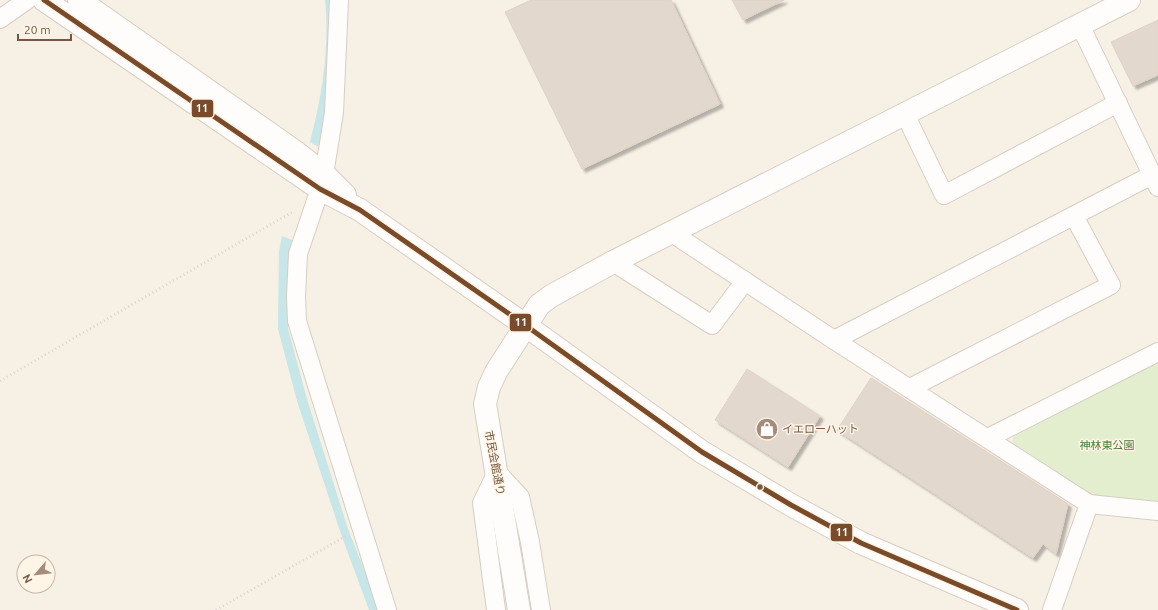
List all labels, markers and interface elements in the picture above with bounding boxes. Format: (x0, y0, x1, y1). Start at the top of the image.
scale bar (18, 16, 71, 42)
text: 20 m (24, 23, 51, 36)
line badge: 11 (191, 99, 214, 118)
text: 11 (196, 102, 208, 114)
line badge: 11 (509, 313, 532, 332)
text: 11 (515, 316, 527, 328)
shop icon: イエローハット (754, 416, 780, 442)
place label: イエローハット (782, 423, 859, 435)
street label: 市民会館通り (483, 429, 507, 497)
park label: 神林東公園 (1080, 439, 1135, 451)
unlabelled marker (755, 482, 765, 492)
line badge: 11 (830, 523, 853, 542)
text: 11 (836, 526, 848, 538)
north arrow (16, 554, 56, 594)
text: N (20, 572, 34, 585)

